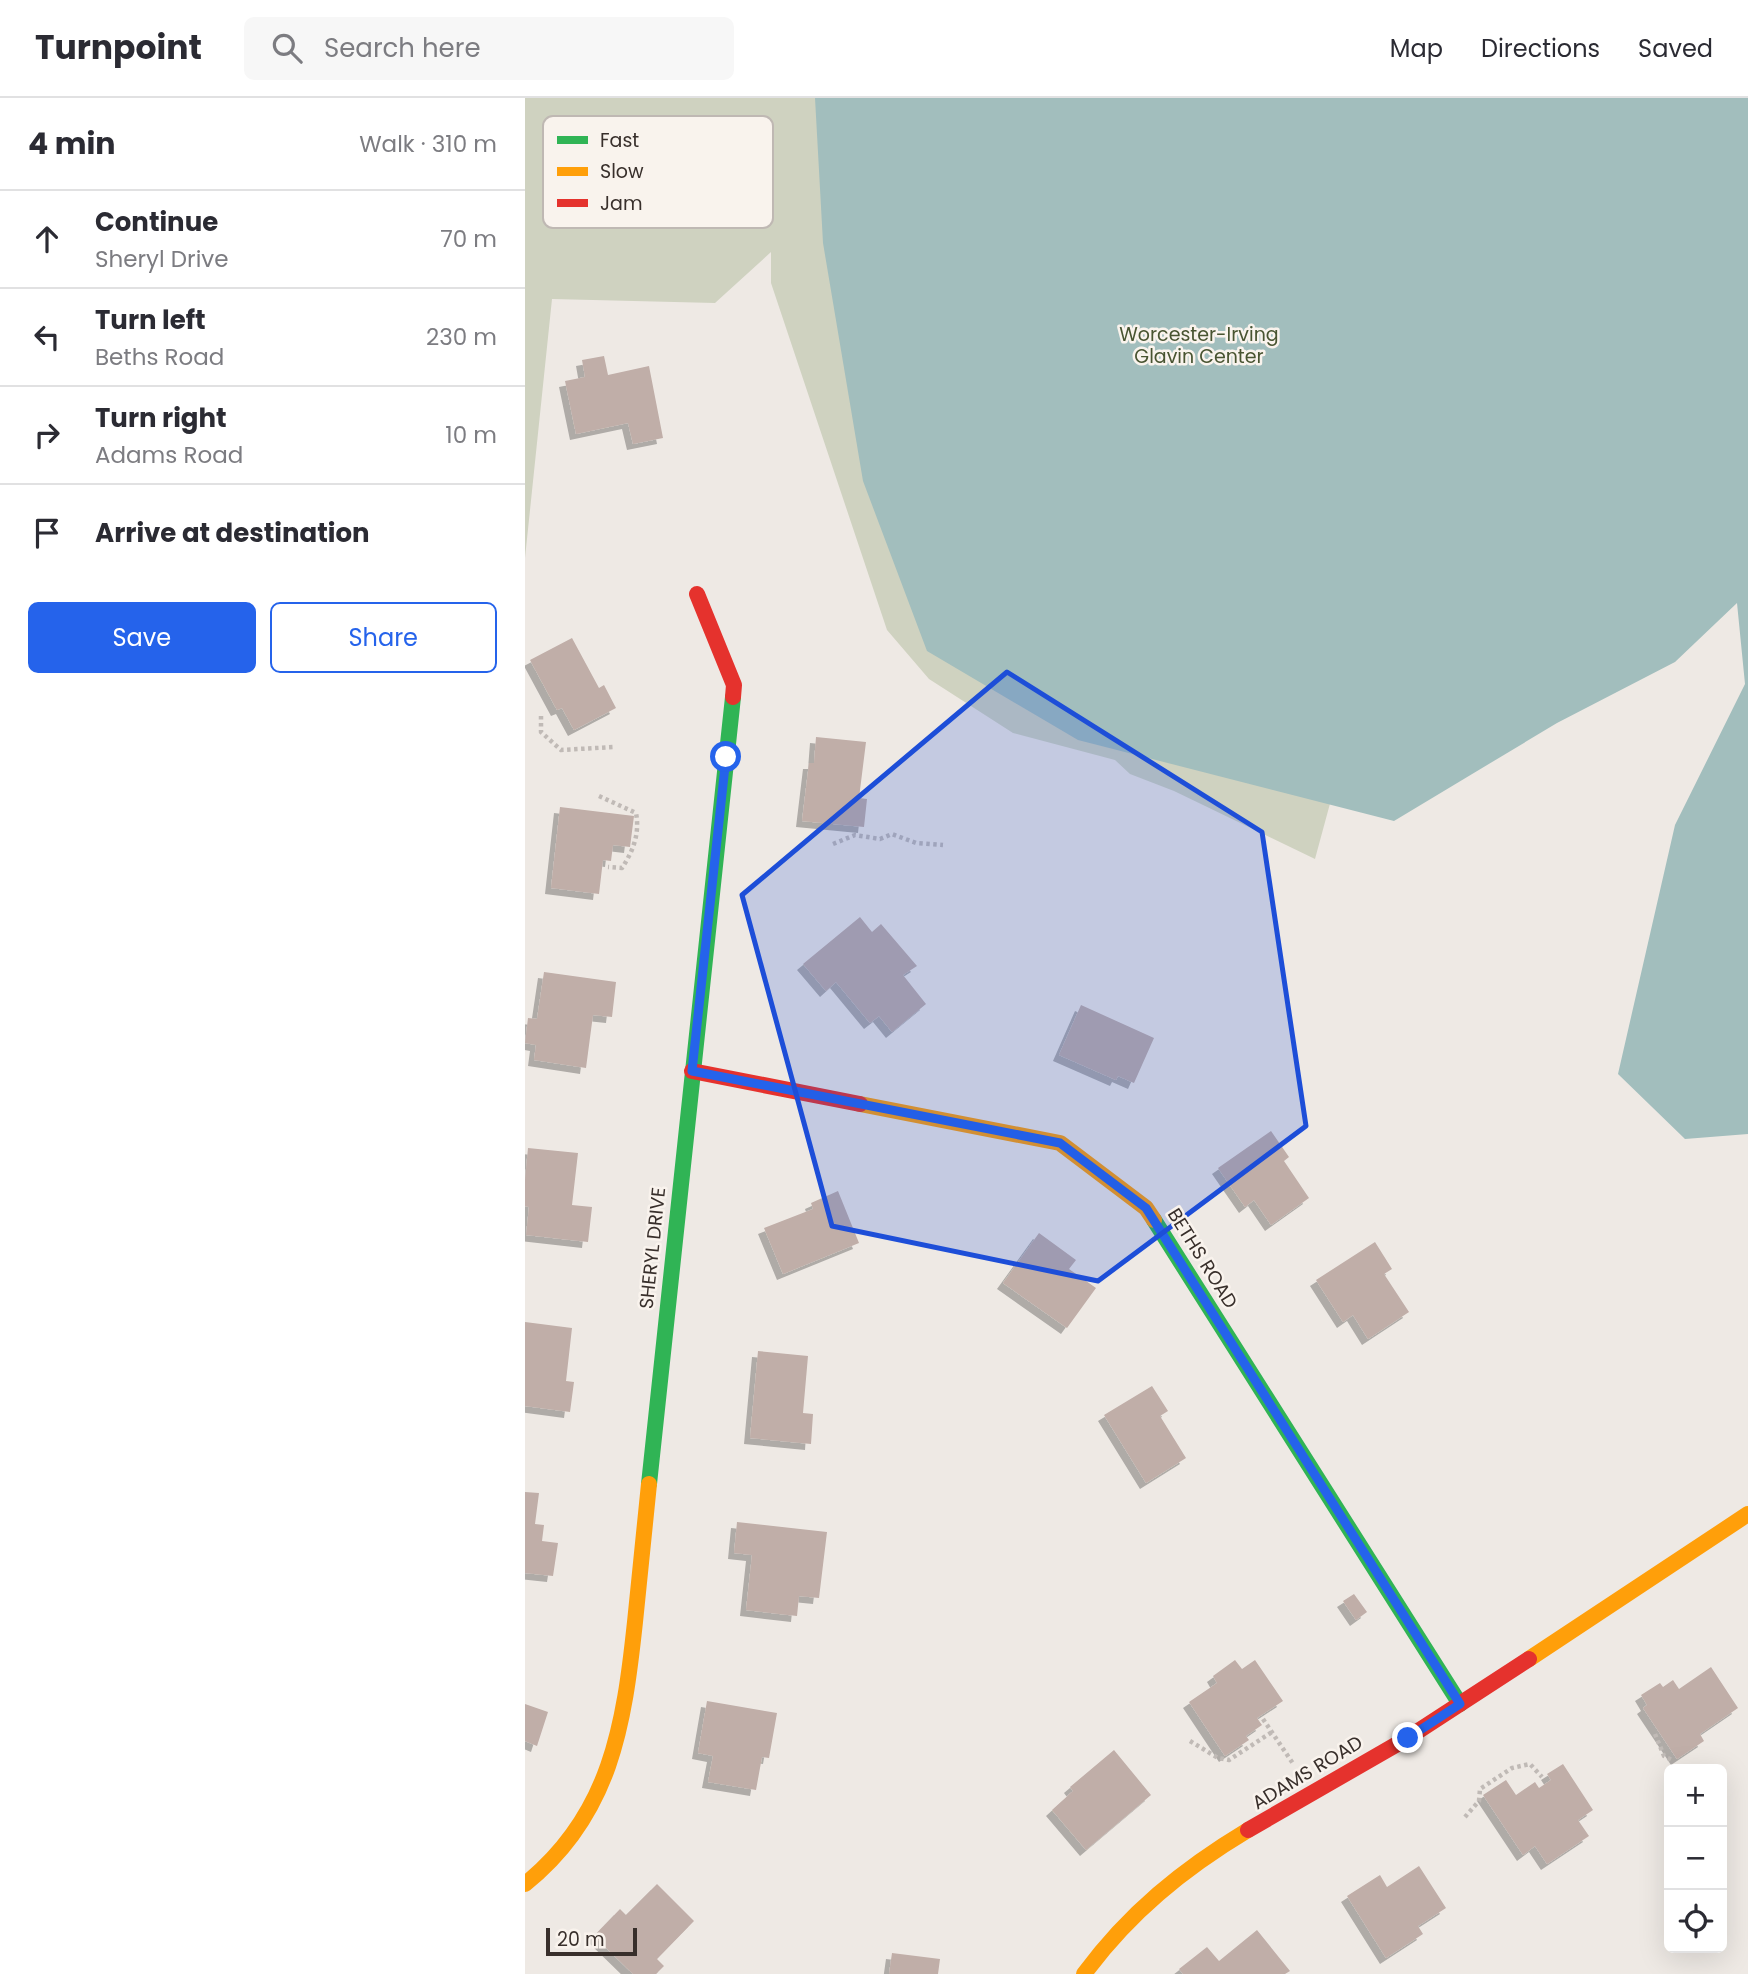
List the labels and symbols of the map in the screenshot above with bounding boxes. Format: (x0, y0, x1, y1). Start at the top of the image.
legend (543, 116, 773, 228)
text: Fast (600, 127, 639, 154)
text: Slow (600, 158, 644, 185)
text: Jam (600, 190, 642, 217)
park label: Worcester-Irving Glavin Center (1119, 321, 1279, 370)
route start (710, 741, 741, 772)
street label: SHERYL DRIVE (633, 1186, 672, 1310)
street label: BETHS ROAD (1161, 1203, 1244, 1314)
route end (1392, 1722, 1423, 1753)
street label: ADAMS ROAD (1247, 1729, 1368, 1816)
scale bar (546, 1925, 637, 1957)

